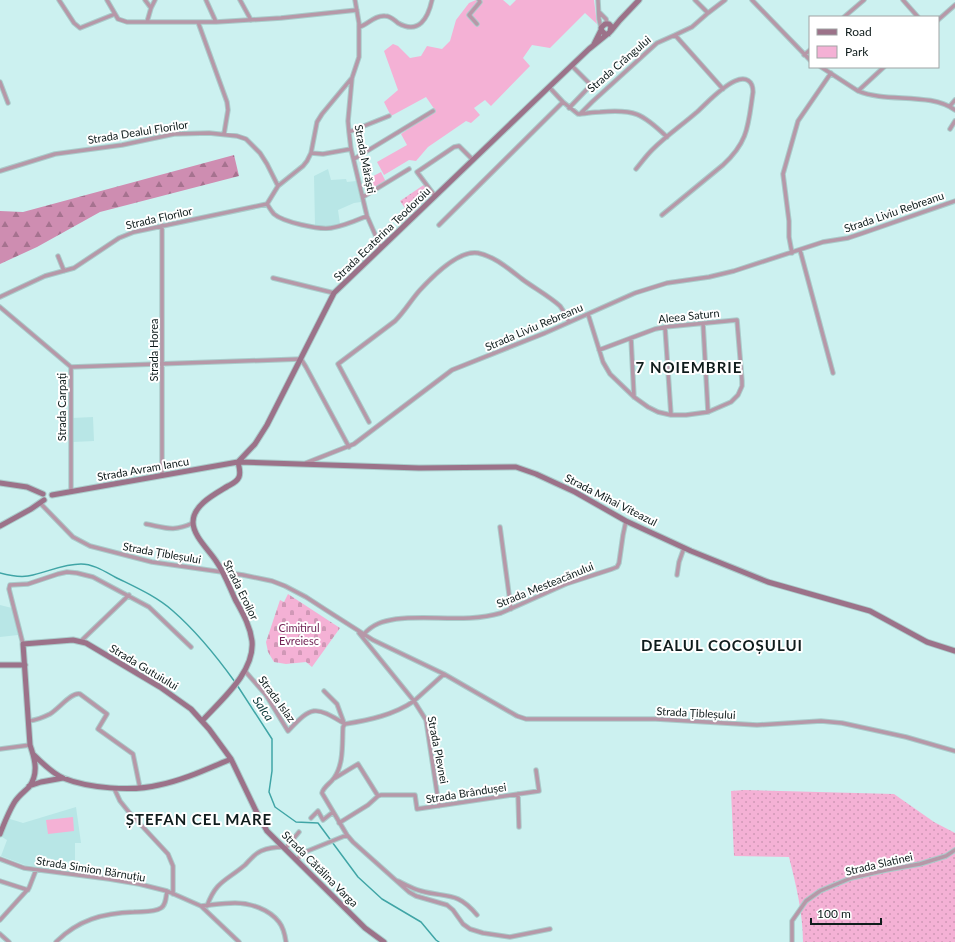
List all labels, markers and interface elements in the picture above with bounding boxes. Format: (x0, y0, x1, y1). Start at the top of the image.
legend (809, 16, 939, 68)
text: Road (845, 24, 872, 39)
street label: Strada Crângului (584, 32, 653, 95)
text: Park (845, 44, 869, 59)
street label: Strada Dealul Florilor (87, 117, 189, 146)
street label: Strada Mărăști (352, 123, 379, 195)
street label: Strada Ecaterina Teodoroiu (331, 184, 433, 283)
street label: Strada Liviu Rebreanu (842, 188, 946, 235)
street label: Strada Florilor (124, 204, 193, 231)
street label: Strada Liviu Rebreanu (483, 300, 585, 353)
street label: Aleea Saturn (658, 306, 720, 325)
street label: Strada Horea (147, 318, 160, 382)
district label: 7 NOIEMBRIE (636, 358, 742, 376)
street label: Strada Carpați (55, 372, 68, 441)
street label: Strada Avram Iancu (96, 454, 190, 483)
street label: Strada Mihai Viteazul (563, 471, 660, 528)
street label: Strada Țibleșului (122, 539, 203, 566)
street label: Strada Eroilor (221, 558, 262, 622)
street label: Strada Mesteacănului (494, 559, 596, 610)
park label: Cimitirul Evreiesc (278, 621, 320, 647)
district label: DEALUL COCOȘULUI (641, 636, 803, 654)
street label: Strada Gutuiului (108, 641, 181, 692)
street label: Strada Islaz (256, 673, 299, 724)
water label: Salca (250, 694, 277, 724)
street label: Strada Țibleșului (656, 704, 736, 721)
street label: Strada Plevnei (426, 715, 451, 785)
street label: Strada Brândușei (425, 780, 508, 805)
district label: ȘTEFAN CEL MARE (126, 810, 272, 828)
street label: Strada Cătălina Varga (280, 828, 361, 909)
street label: Strada Slatinei (844, 849, 914, 878)
street label: Strada Simion Bărnuțiu (36, 853, 147, 884)
scale bar (811, 900, 881, 926)
text: 100 m (817, 906, 851, 921)

